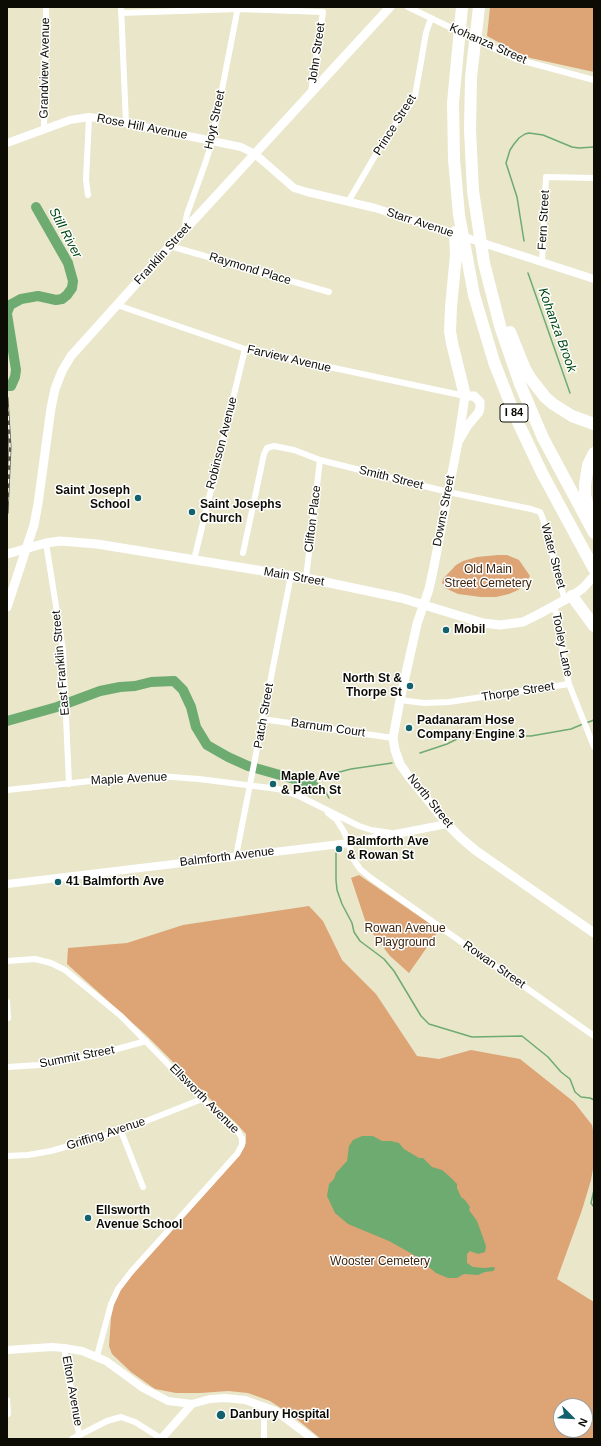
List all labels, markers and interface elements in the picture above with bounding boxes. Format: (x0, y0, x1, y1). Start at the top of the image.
street label: Grandview Avenue (37, 17, 53, 119)
street label: Kohanza Street (447, 21, 529, 67)
street label: John Street (306, 22, 328, 84)
street label: Hoyt Street (202, 89, 228, 151)
street label: Prince Street (371, 92, 419, 158)
street label: Rose Hill Avenue (96, 111, 188, 143)
street label: Fern Street (535, 190, 553, 250)
water label: Still River (45, 205, 85, 261)
street label: Starr Avenue (385, 205, 455, 241)
street label: Franklin Street (132, 220, 194, 288)
street label: Raymond Place (207, 250, 293, 288)
water label: Kohanza Brook (534, 286, 580, 374)
street label: Farview Avenue (246, 342, 332, 376)
street label: Robinson Avenue (204, 395, 240, 491)
road number: I 84 (500, 404, 528, 422)
street label: Smith Street (357, 463, 425, 493)
street label: Downs Street (430, 474, 458, 548)
place label: Saint Joseph School (55, 484, 130, 512)
street label: Clifton Place (302, 485, 324, 553)
marker: Saint Joseph School (133, 493, 143, 503)
place label: Saint Josephs Church (200, 498, 281, 526)
marker: Saint Josephs Church (187, 507, 197, 517)
street label: Water Street (537, 522, 569, 590)
park label: Old Main Street Cemetery (444, 563, 532, 591)
street label: Main Street (263, 565, 325, 589)
street label: East Franklin Street (49, 610, 73, 716)
street label: Tooley Lane (549, 612, 575, 678)
place label: Mobil (454, 623, 485, 637)
marker: Mobil (441, 625, 451, 635)
place label: North St & Thorpe St (343, 672, 402, 700)
street label: Thorpe Street (481, 679, 555, 705)
marker: North St & Thorpe St (405, 681, 415, 691)
street label: Patch Street (251, 682, 277, 750)
place label: Padanaram Hose Company Engine 3 (417, 714, 525, 742)
street label: Barnum Court (290, 716, 366, 740)
marker: Padanaram Hose Company Engine 3 (404, 723, 414, 733)
street label: Maple Avenue (90, 770, 168, 788)
place label: Maple Ave & Patch St (281, 770, 341, 798)
street label: North Street (404, 771, 456, 831)
marker: Maple Ave & Patch St (268, 779, 278, 789)
place label: Balmforth Ave & Rowan St (347, 835, 429, 863)
street label: Balmforth Avenue (179, 844, 275, 870)
marker: Balmforth Ave & Rowan St (334, 844, 344, 854)
place label: 41 Balmforth Ave (66, 875, 164, 889)
marker: 41 Balmforth Ave (53, 877, 63, 887)
park label: Rowan Avenue Playground (364, 922, 446, 950)
street label: Rowan Street (460, 938, 528, 992)
street label: Summit Street (38, 1043, 116, 1071)
street label: Ellsworth Avenue (166, 1061, 242, 1137)
street label: Griffing Avenue (65, 1114, 147, 1154)
place label: Ellsworth Avenue School (96, 1204, 182, 1232)
marker: Ellsworth Avenue School (83, 1213, 93, 1223)
park label: Wooster Cemetery (330, 1255, 430, 1269)
street label: Elton Avenue (59, 1355, 85, 1427)
north arrow (553, 1398, 593, 1438)
place label: Danbury Hospital (230, 1408, 329, 1422)
marker: Danbury Hospital (215, 1409, 227, 1421)
text: N (576, 1416, 590, 1429)

